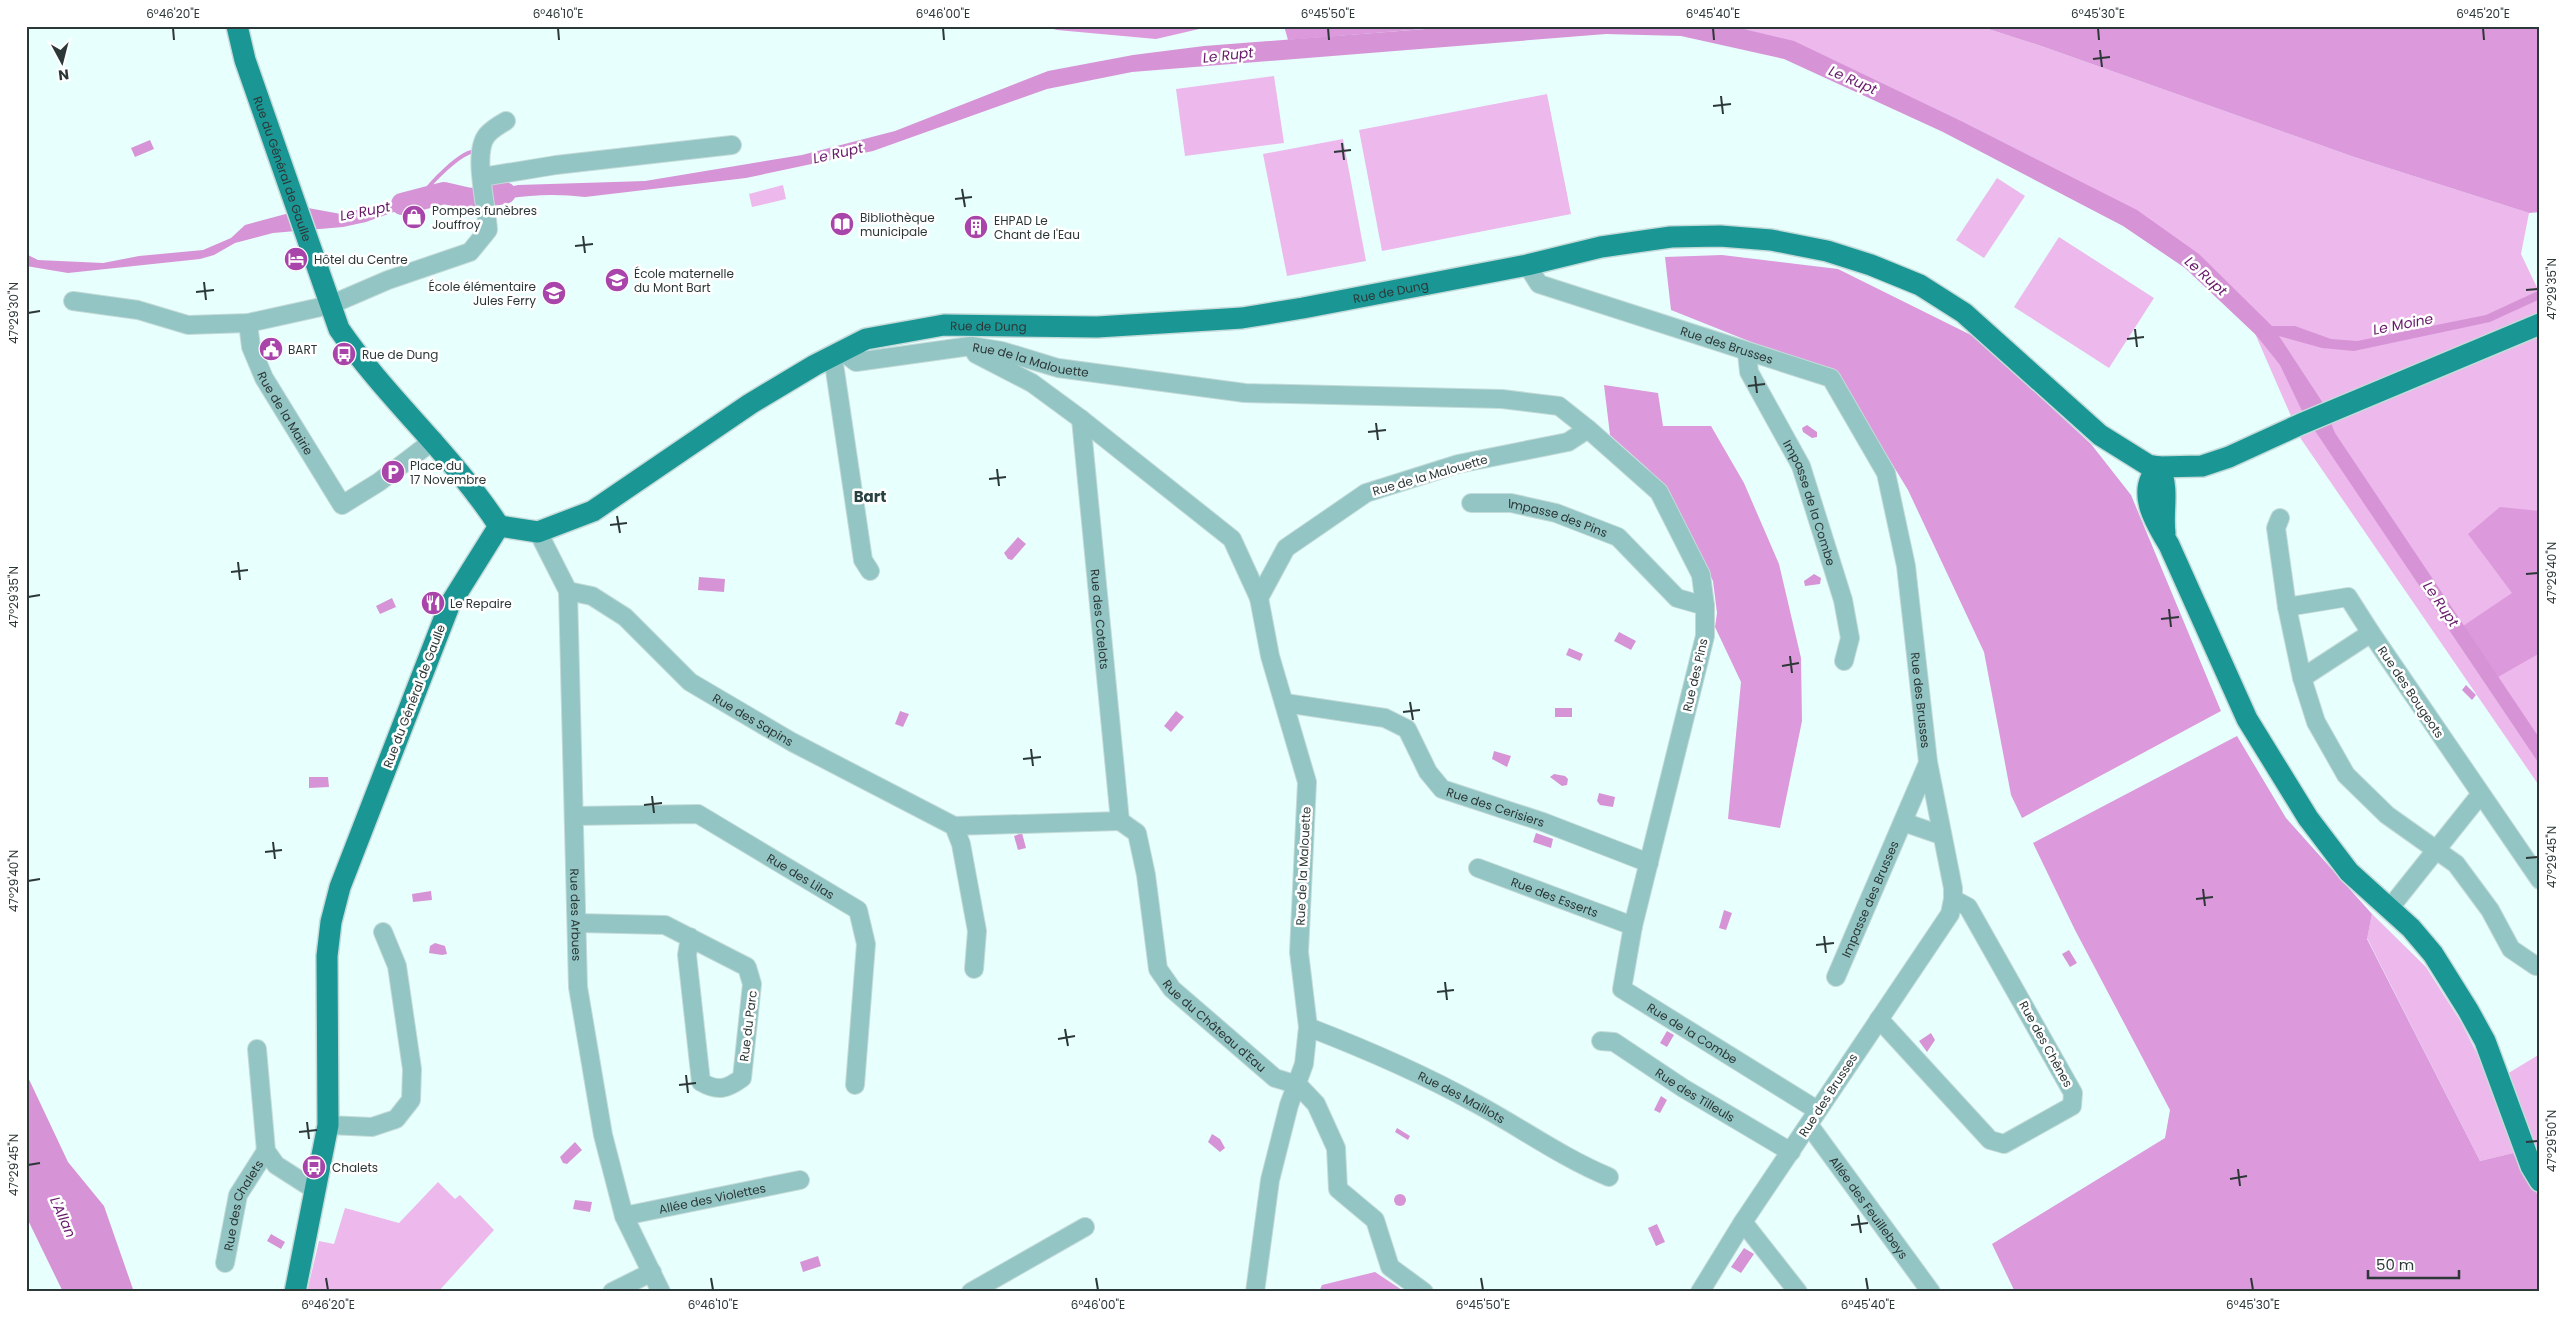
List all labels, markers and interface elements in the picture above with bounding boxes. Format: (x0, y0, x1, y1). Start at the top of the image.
text: 6°46'20"E (146, 5, 200, 22)
text: 6°46'10"E (533, 5, 583, 22)
text: 6°46'00"E (916, 5, 970, 22)
text: 6°45'50"E (1301, 5, 1355, 22)
text: 6°45'40"E (1686, 5, 1740, 22)
text: 6°45'30"E (2071, 5, 2125, 22)
text: 6°45'20"E (2456, 5, 2510, 22)
north arrow (38, 38, 88, 88)
water label: Le Rupt (1202, 42, 1255, 68)
water label: Le Rupt (1826, 61, 1881, 100)
text: N (57, 64, 70, 85)
street label: Rue du Général de Gaulle (250, 94, 316, 244)
water label: Le Rupt (811, 137, 866, 168)
water label: Le Rupt (338, 196, 393, 226)
place label: Pompes funèbres Jouffroy (432, 202, 537, 233)
shop icon: Pompes funèbres Jouffroy (401, 204, 427, 230)
place label: Bibliothèque municipale (860, 209, 935, 240)
library icon: Bibliothèque municipale (829, 211, 855, 237)
place label: EHPAD Le Chant de l'Eau (994, 212, 1080, 243)
building icon: EHPAD Le Chant de l'Eau (963, 214, 989, 240)
hotel icon: Hôtel du Centre (283, 246, 309, 272)
place label: Hôtel du Centre (314, 251, 408, 268)
water label: Le Rupt (2180, 252, 2232, 301)
text: 47°29'35"N (2543, 258, 2560, 320)
place label: École maternelle du Mont Bart (634, 265, 734, 296)
school or university icon: École maternelle du Mont Bart (604, 267, 630, 293)
street label: Rue de Dung (1352, 276, 1430, 307)
place label: École élémentaire Jules Ferry (429, 278, 536, 309)
school or university icon: École élémentaire Jules Ferry (541, 280, 567, 306)
text: 47°29'30"N (5, 282, 22, 344)
water label: Le Moine (2371, 308, 2435, 340)
street label: Rue de Dung (950, 317, 1027, 335)
street label: Rue des Brusses (1678, 322, 1776, 367)
public building icon: BART (258, 336, 284, 362)
street label: Rue de la Malouette (972, 338, 1090, 381)
place label: BART (288, 341, 318, 358)
bus stop icon: Rue de Dung (331, 341, 357, 367)
place label: Rue de Dung (362, 346, 438, 363)
street label: Rue de la Mairie (254, 369, 318, 458)
street label: Impasse de la Combe (1780, 437, 1840, 568)
street label: Rue de la Malouette (1370, 450, 1490, 500)
place label: Place du 17 Novembre (410, 457, 486, 488)
parking icon: Place du 17 Novembre (380, 459, 406, 485)
district label: Bart (854, 486, 886, 507)
street label: Impasse des Pins (1508, 495, 1610, 541)
text: 47°29'40"N (2543, 542, 2560, 604)
text: 47°29'35"N (5, 566, 22, 628)
street label: Rue des Cotelots (1087, 568, 1114, 670)
water label: Le Rupt (2418, 577, 2464, 631)
restaurant icon: Le Repaire (420, 590, 446, 616)
place label: Le Repaire (450, 595, 512, 612)
street label: Rue du Général de Gaulle (379, 622, 449, 770)
street label: Rue des Pins (1678, 637, 1712, 713)
street label: Rue des Bougeots (2374, 643, 2448, 741)
street label: Rue des Brusses (1907, 651, 1935, 749)
street label: Rue des Sapins (710, 689, 797, 750)
street label: Rue des Cerisiers (1444, 783, 1547, 830)
street label: Rue de la Malouette (1291, 806, 1315, 926)
text: 47°29'45"N (2543, 826, 2560, 888)
street label: Impasse des Brusses (1837, 838, 1902, 960)
street label: Rue des Lilas (764, 849, 838, 903)
text: 47°29'40"N (5, 850, 22, 912)
street label: Rue des Arbues (567, 868, 586, 961)
street label: Rue des Esserts (1509, 873, 1601, 921)
street label: Rue du Château d'Eau (1159, 976, 1270, 1075)
street label: Rue du Parc (735, 990, 761, 1062)
street label: Rue de la Combe (1644, 998, 1741, 1067)
street label: Rue des Chênes (2015, 998, 2077, 1090)
street label: Rue des Brusses (1795, 1050, 1861, 1140)
street label: Rue des Tilleuls (1652, 1064, 1738, 1126)
street label: Rue des Maillots (1415, 1067, 1509, 1127)
text: 47°29'50"N (2543, 1110, 2560, 1172)
text: 47°29'45"N (5, 1134, 22, 1196)
street label: Allée des Feuillebeys (1826, 1153, 1912, 1262)
bus stop icon: Chalets (301, 1154, 327, 1180)
street label: Rue des Chalets (219, 1157, 267, 1252)
place label: Chalets (332, 1159, 378, 1176)
street label: Allée des Violettes (657, 1179, 767, 1217)
water label: L'Allan (45, 1193, 81, 1241)
scale bar (2368, 1248, 2460, 1280)
text: 50 m (2376, 1254, 2414, 1275)
text: 6°46'20"E (301, 1296, 355, 1313)
text: 6°46'10"E (688, 1296, 738, 1313)
text: 6°46'00"E (1071, 1296, 1125, 1313)
text: 6°45'50"E (1456, 1296, 1510, 1313)
text: 6°45'40"E (1841, 1296, 1895, 1313)
text: 6°45'30"E (2226, 1296, 2280, 1313)

